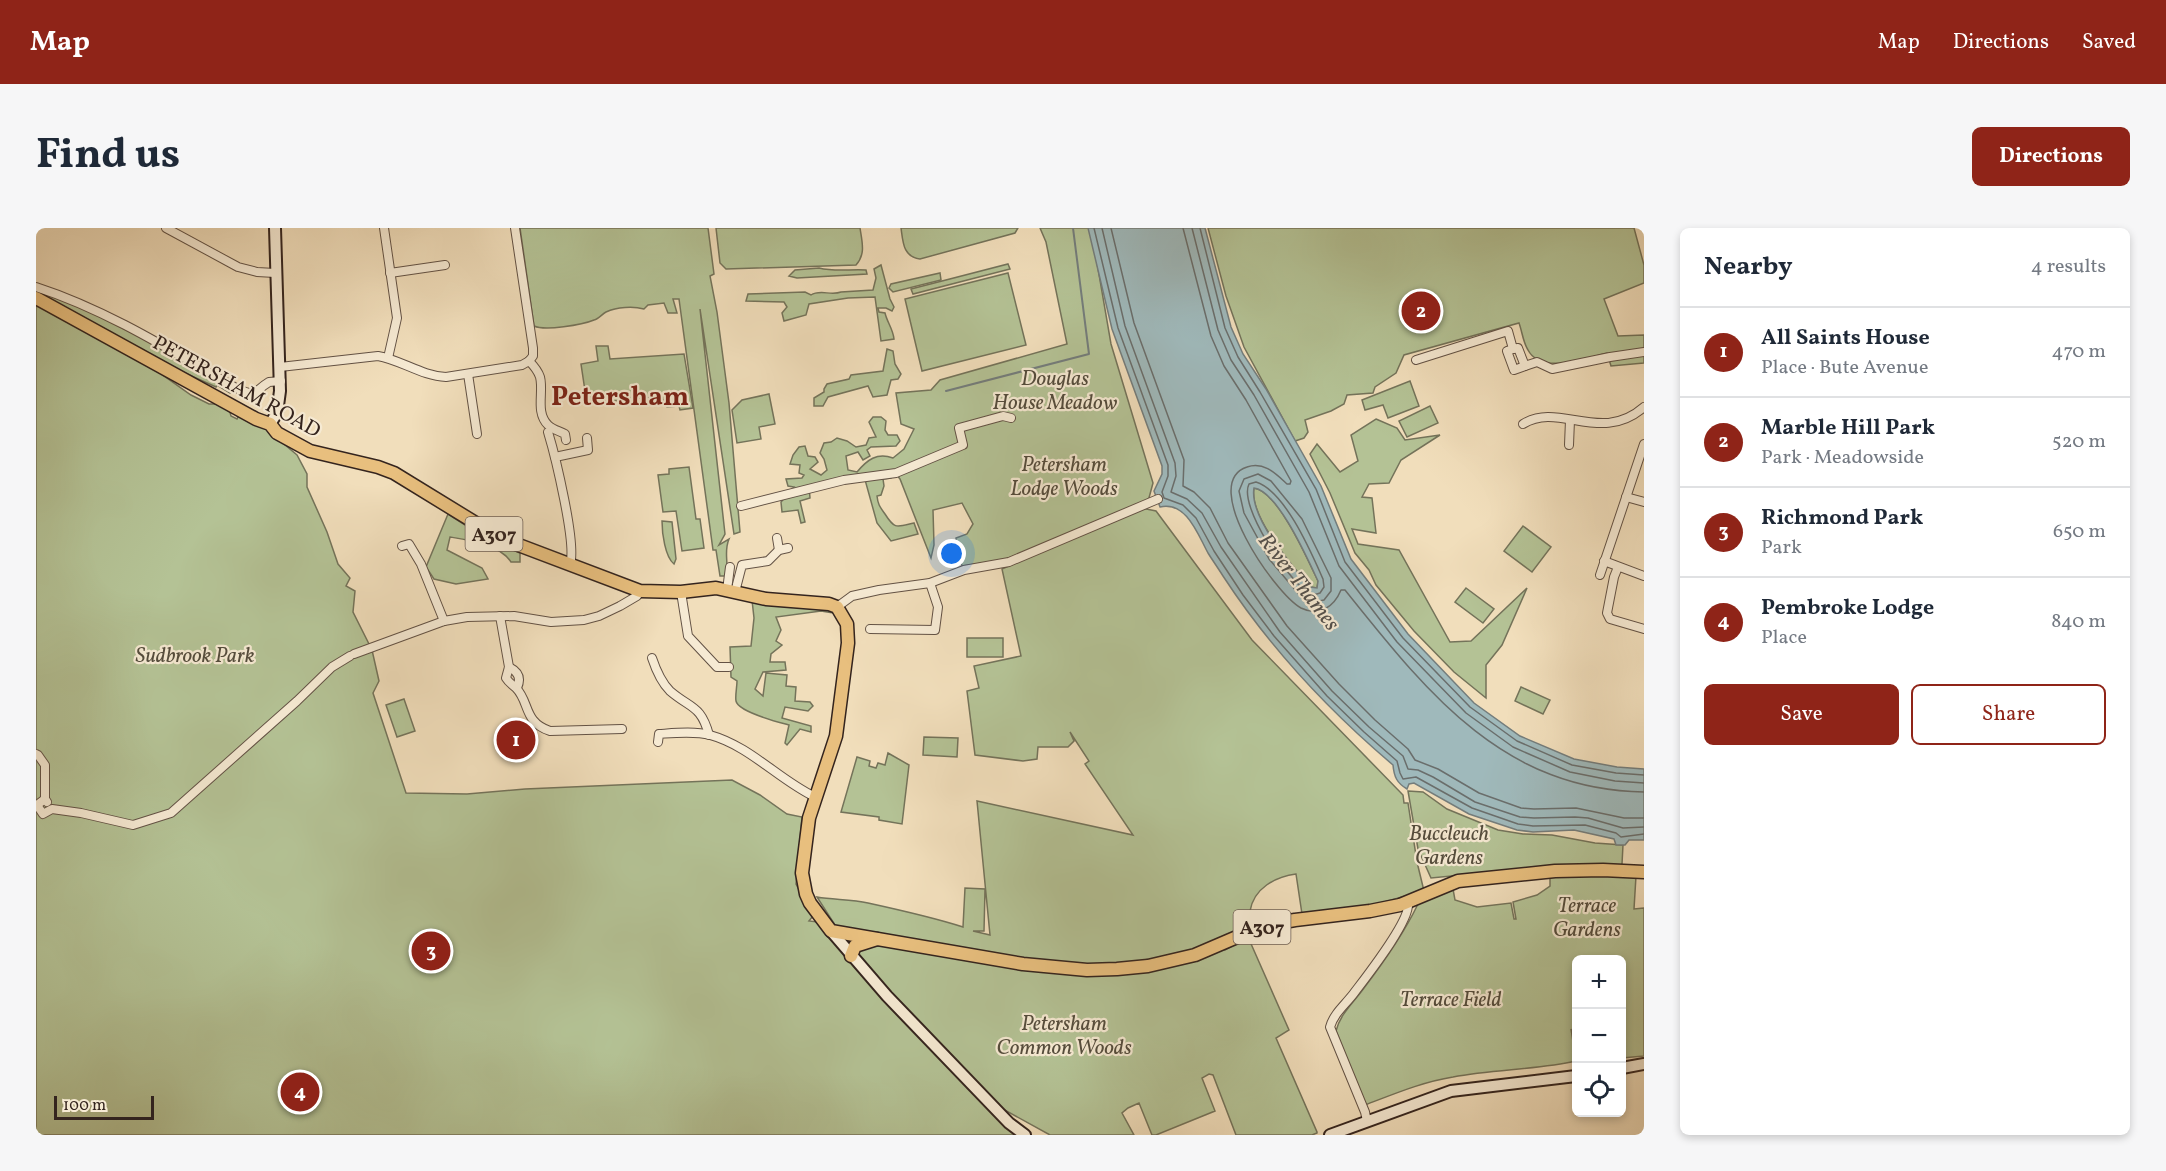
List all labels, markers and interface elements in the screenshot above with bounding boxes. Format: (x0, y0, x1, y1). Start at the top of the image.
text: Map (30, 23, 90, 62)
text: Map (1878, 28, 1920, 57)
text: Directions (1953, 28, 2049, 57)
text: Saved (2082, 28, 2136, 57)
text: Find us (36, 127, 180, 186)
button: Directions (1972, 127, 2130, 186)
text: Nearby (1704, 249, 1793, 285)
text: 4 results (2031, 253, 2106, 281)
pin: 2 (1402, 288, 1440, 334)
text: All Saints House (1761, 323, 1930, 354)
street label: PETERSHAM ROAD (147, 329, 326, 446)
text: 1 (1719, 338, 1728, 366)
text: 470 m (2051, 338, 2106, 366)
text: Place · Bute Avenue (1761, 354, 1928, 382)
park label: Douglas House Meadow (993, 365, 1117, 418)
district label: Petersham (551, 379, 689, 417)
text: Marble Hill Park (1761, 413, 1935, 444)
text: 2 (1718, 428, 1729, 456)
text: 520 m (2052, 428, 2106, 456)
text: Park · Meadowside (1761, 444, 1924, 472)
park label: Petersham Lodge Woods (1010, 451, 1118, 504)
text: Richmond Park (1761, 503, 1923, 534)
road number: A307 (466, 517, 522, 551)
text: 3 (1718, 518, 1729, 546)
text: 650 m (2053, 518, 2106, 546)
water label: River Thames (1250, 527, 1346, 638)
text: Park (1761, 534, 1802, 562)
your location (937, 539, 966, 568)
text: Pembroke Lodge (1761, 593, 1934, 624)
text: 4 (1717, 608, 1730, 636)
text: 840 m (2051, 608, 2106, 636)
text: Place (1761, 624, 1807, 652)
park label: Sudbrook Park (135, 642, 255, 671)
button: Save (1704, 684, 1899, 745)
button: Share (1911, 684, 2106, 745)
pin: 1 (496, 718, 536, 762)
park label: Buccleuch Gardens (1409, 820, 1489, 873)
park label: Terrace Gardens (1553, 892, 1621, 945)
road number: A307 (1234, 910, 1290, 944)
pin: 3 (412, 928, 450, 974)
map controls (1572, 955, 1626, 1117)
button: + (1572, 955, 1626, 1009)
park label: Terrace Field (1400, 986, 1502, 1015)
button: − (1572, 1009, 1626, 1063)
park label: Petersham Common Woods (996, 1010, 1132, 1063)
button: locate (1572, 1063, 1626, 1117)
pin: 4 (280, 1070, 320, 1114)
scale bar (54, 1093, 154, 1120)
text: 100 m (63, 1095, 106, 1117)

